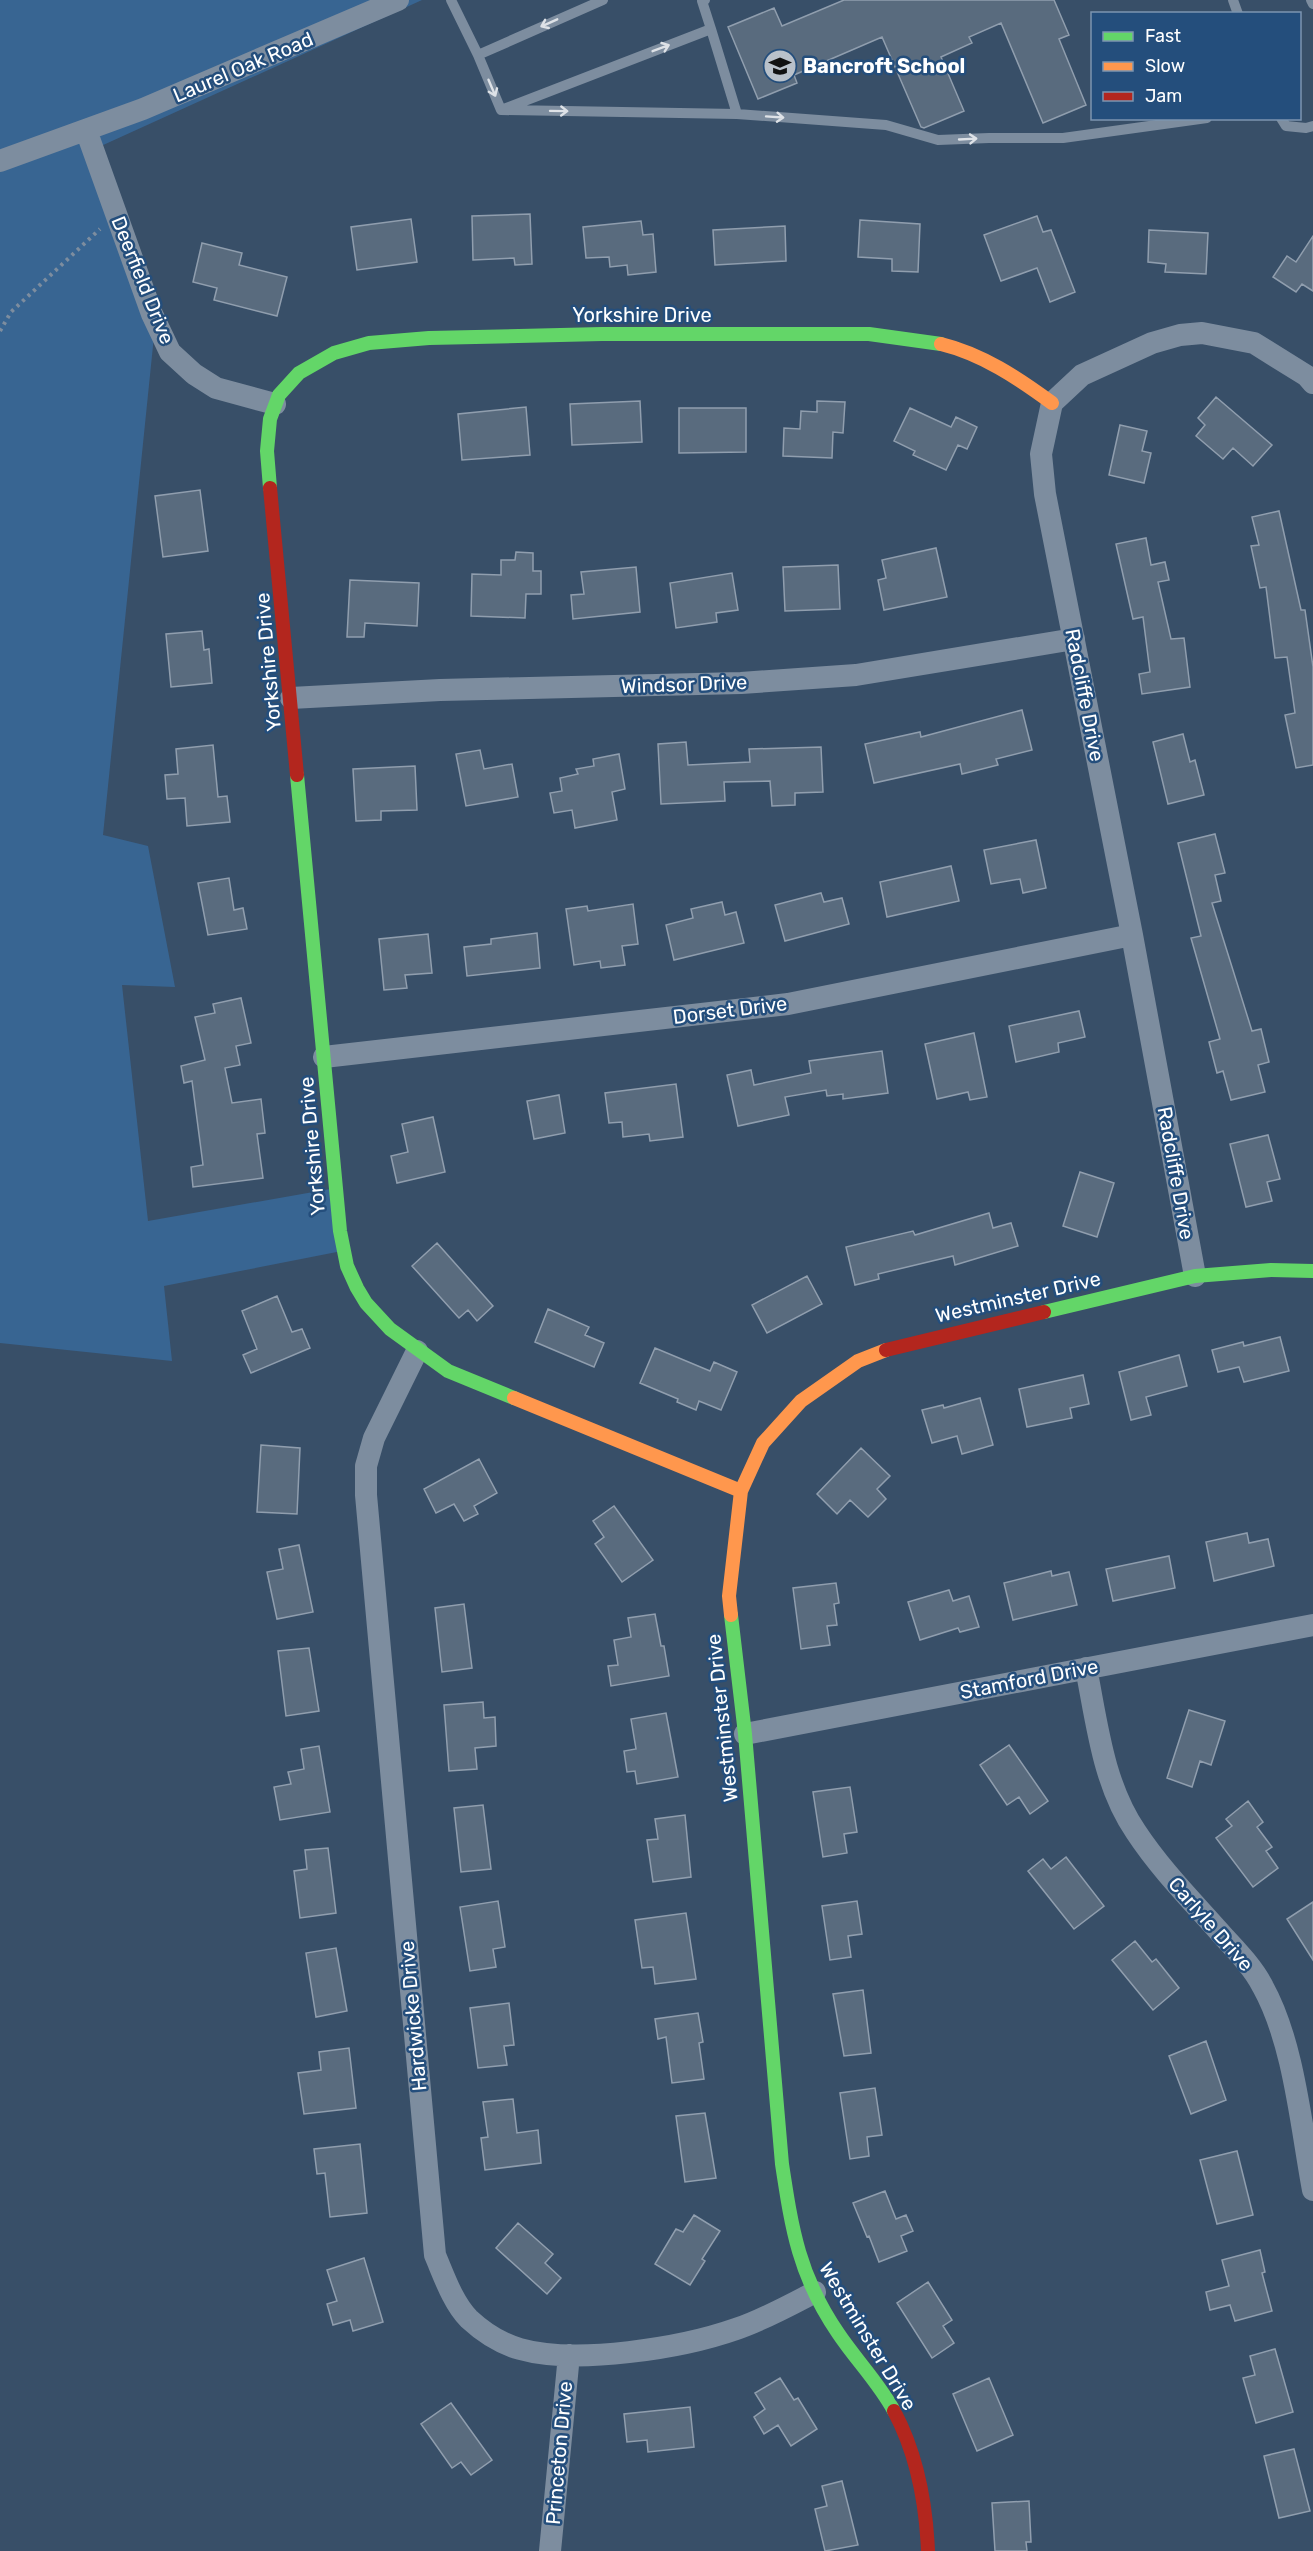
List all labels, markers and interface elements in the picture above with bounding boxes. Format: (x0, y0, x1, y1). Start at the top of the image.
legend (1091, 12, 1301, 120)
one-way arrow (541, 18, 559, 30)
text: Fast (1145, 25, 1181, 47)
street label: Laurel Oak Road (169, 27, 317, 107)
one-way arrow (651, 42, 670, 53)
school or university icon: Bancroft School (762, 48, 798, 84)
place label: Bancroft School (803, 54, 965, 78)
text: Slow (1145, 55, 1185, 77)
one-way arrow (487, 79, 498, 97)
text: Jam (1145, 85, 1182, 107)
one-way arrow (549, 105, 569, 117)
one-way arrow (765, 111, 785, 122)
one-way arrow (957, 133, 977, 144)
street label: Deerfield Drive (106, 213, 180, 347)
street label: Yorkshire Drive (572, 303, 712, 327)
street label: Yorkshire Drive (250, 592, 286, 732)
street label: Radcliffe Drive (1060, 627, 1110, 763)
street label: Windsor Drive (620, 670, 748, 698)
street label: Dorset Drive (671, 991, 789, 1029)
street label: Yorkshire Drive (294, 1076, 330, 1216)
street label: Radcliffe Drive (1152, 1105, 1200, 1241)
street label: Westminster Drive (933, 1266, 1103, 1328)
street label: Westminster Drive (701, 1633, 743, 1803)
street label: Stamford Drive (958, 1654, 1100, 1704)
street label: Carlyle Drive (1164, 1872, 1258, 1976)
street label: Hardwicke Drive (394, 1940, 432, 2092)
street label: Westminster Drive (814, 2257, 922, 2415)
street label: Princeton Drive (541, 2380, 577, 2526)

